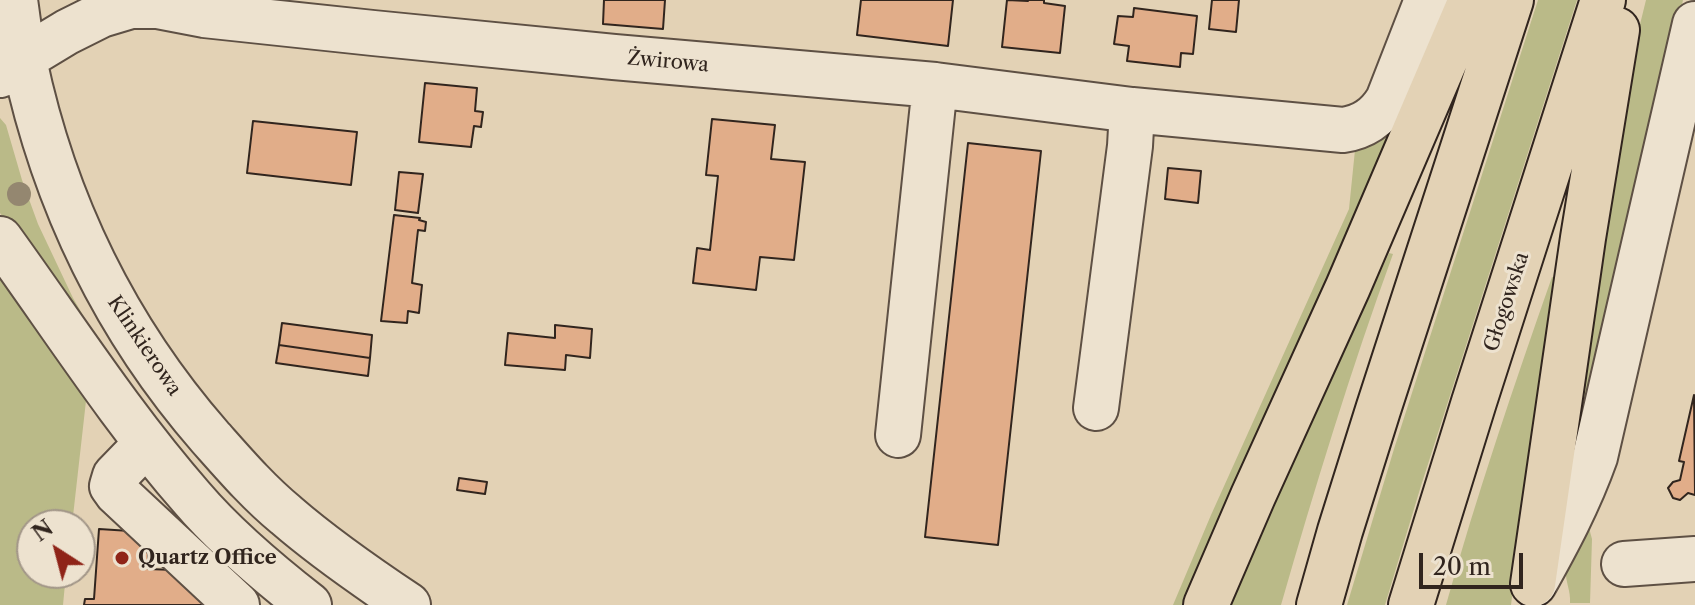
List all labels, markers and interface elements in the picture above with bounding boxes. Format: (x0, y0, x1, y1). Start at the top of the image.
street label: Żwirowa (626, 46, 710, 78)
street label: Głogowska (1480, 249, 1534, 355)
street label: Klinkierowa (102, 291, 186, 401)
north arrow (16, 509, 96, 589)
text: N (27, 514, 58, 547)
scale bar (1423, 537, 1527, 587)
place label: Quartz Office (138, 546, 277, 570)
marker: Quartz Office (113, 549, 131, 567)
text: 20 m (1433, 552, 1491, 581)

